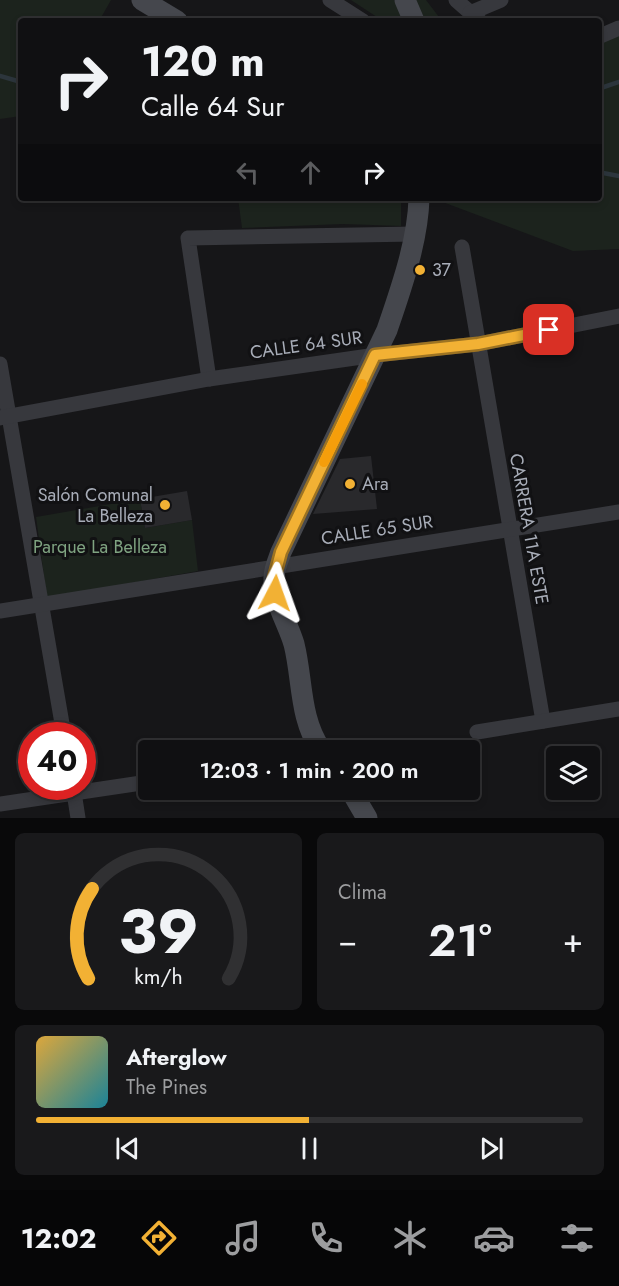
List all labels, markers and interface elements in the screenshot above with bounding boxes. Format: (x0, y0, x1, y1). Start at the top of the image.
text: 120 m (141, 31, 265, 92)
icon: right (42, 42, 120, 120)
text: Calle 64 Sur (141, 87, 285, 126)
icon: left (231, 156, 264, 189)
icon: ahead (294, 156, 327, 189)
icon: right (357, 156, 390, 189)
place label: 37 (432, 257, 452, 283)
marker: 37 (413, 263, 427, 277)
pin (523, 304, 574, 355)
icon: arrive (532, 313, 565, 346)
street label: CALLE 64 SUR (248, 324, 364, 366)
street label: CARRERA 11A ESTE (503, 451, 555, 607)
place label: Ara (362, 471, 389, 497)
marker: Ara (343, 477, 357, 491)
place label: Salón Comunal La Belleza (38, 482, 153, 529)
marker: Salón Comunal La Belleza (158, 498, 172, 512)
street label: CALLE 65 SUR (319, 508, 435, 552)
park label: Parque La Belleza (33, 534, 167, 560)
position arrow (243, 561, 307, 625)
speed limit sign: 40 (18, 722, 96, 800)
map controls (546, 746, 600, 800)
button: layers (546, 746, 600, 800)
text: 12:03 · 1 min · 200 m (199, 754, 419, 786)
text: Clima (338, 878, 387, 907)
text: 39 (118, 886, 199, 976)
text: 21° (428, 908, 492, 973)
text: − (338, 917, 357, 964)
text: + (563, 917, 583, 964)
text: km/h (134, 961, 183, 992)
text: Afterglow (126, 1041, 227, 1073)
text: The Pines (126, 1073, 207, 1102)
icon: previous (111, 1132, 144, 1165)
icon: pause (293, 1132, 326, 1165)
icon: next (475, 1132, 508, 1165)
icon: directions (138, 1217, 180, 1259)
icon: music (222, 1217, 264, 1259)
icon: phone (305, 1217, 347, 1259)
icon: climate (389, 1217, 431, 1259)
icon: car (473, 1217, 515, 1259)
icon: filters (556, 1217, 598, 1259)
text: 12:02 (21, 1219, 97, 1258)

